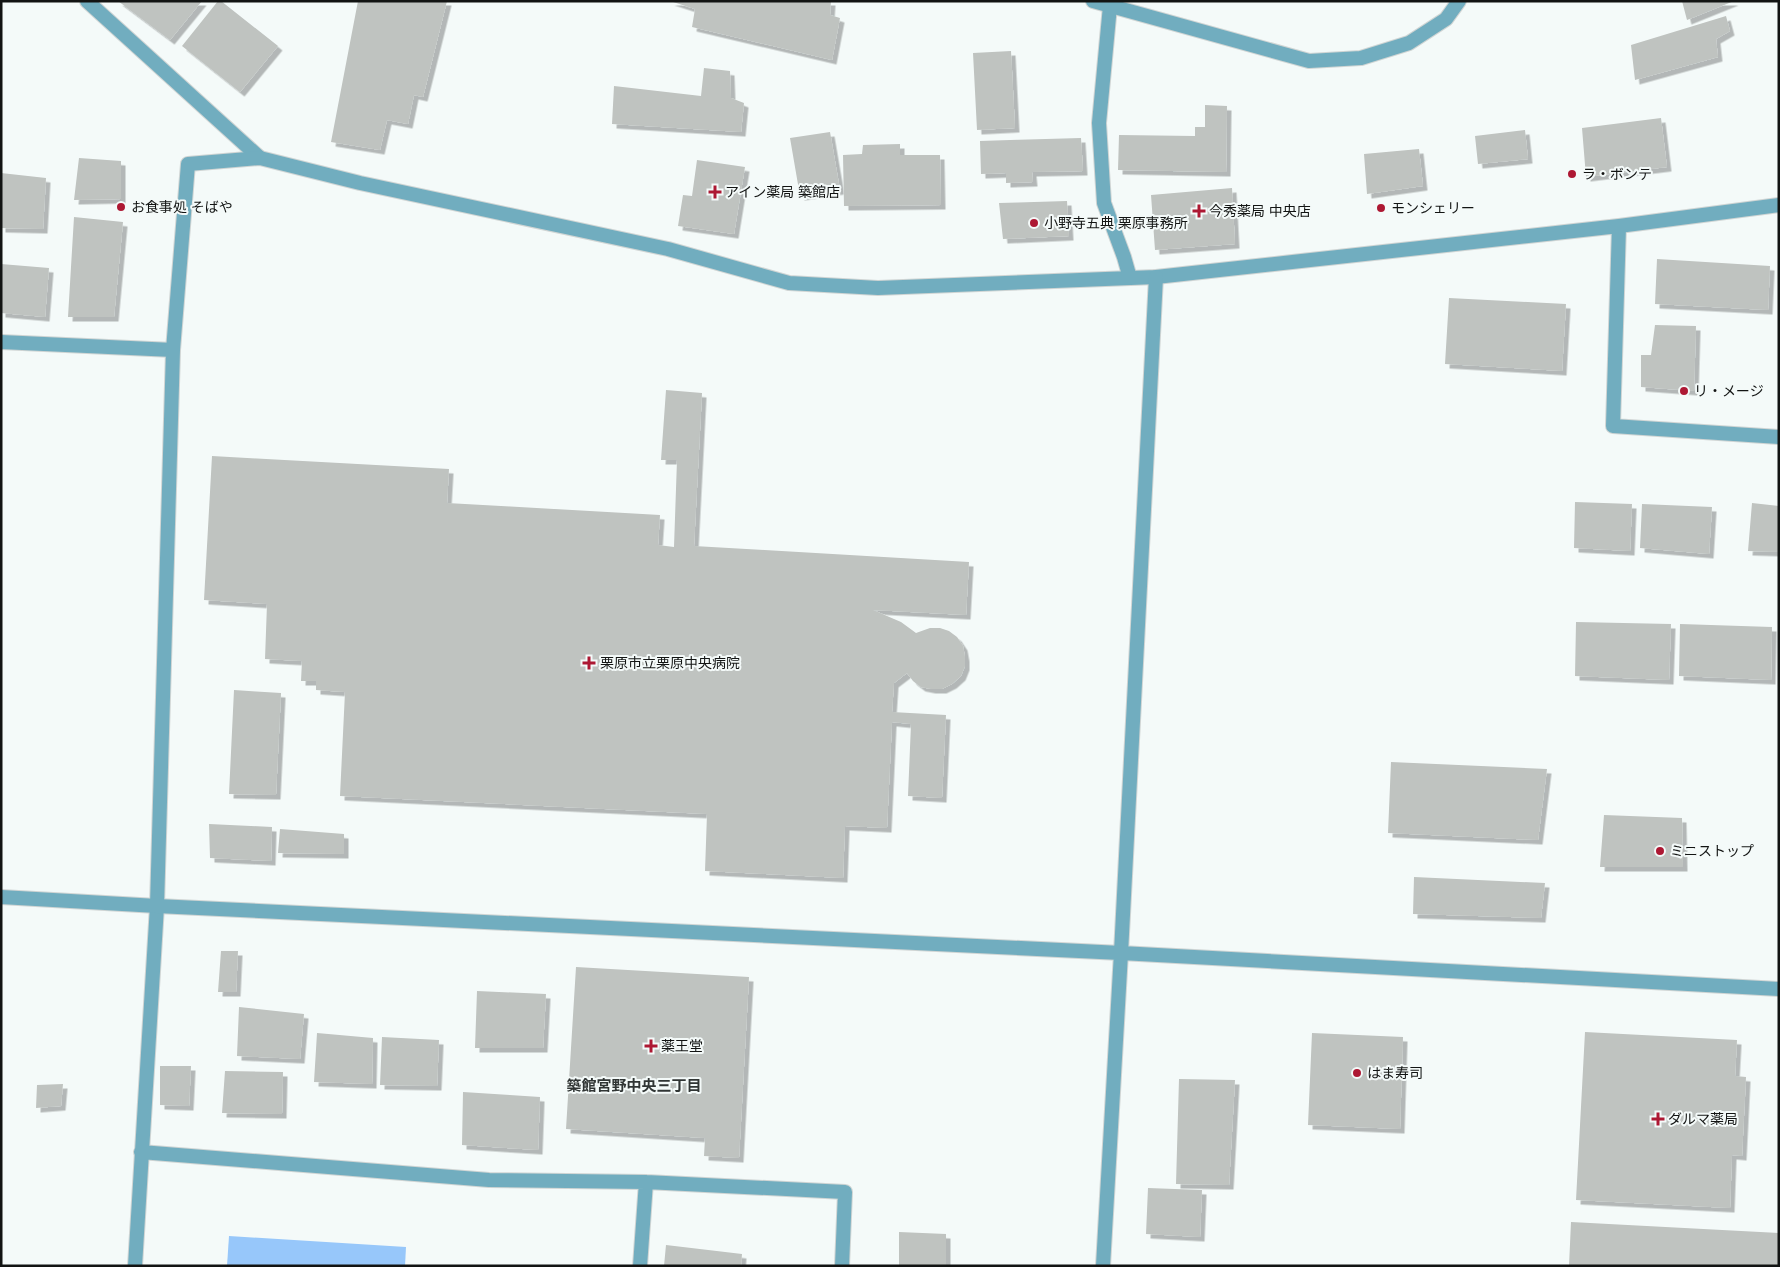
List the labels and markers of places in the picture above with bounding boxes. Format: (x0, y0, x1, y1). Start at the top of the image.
place label: ラ・ボンテ (1582, 165, 1652, 183)
marker: ラ・ボンテ (1566, 168, 1578, 180)
place label: アイン薬局 築館店 (725, 183, 840, 201)
marker: アイン薬局 築館店 (709, 186, 721, 198)
place label: お食事処 そばや (131, 198, 233, 216)
place label: モンシェリー (1391, 199, 1475, 217)
marker: お食事処 そばや (115, 201, 127, 213)
place label: 今秀薬局 中央店 (1209, 202, 1311, 220)
marker: モンシェリー (1375, 202, 1387, 214)
marker: 今秀薬局 中央店 (1193, 205, 1205, 217)
place label: 小野寺五典 栗原事務所 (1044, 214, 1188, 232)
marker: 小野寺五典 栗原事務所 (1028, 217, 1040, 229)
place label: リ・メージ (1694, 382, 1764, 400)
marker: リ・メージ (1678, 385, 1690, 397)
place label: 栗原市立栗原中央病院 (600, 654, 740, 672)
marker: 栗原市立栗原中央病院 (582, 656, 596, 670)
place label: ミニストップ (1670, 842, 1754, 860)
marker: ミニストップ (1654, 845, 1666, 857)
place label: 薬王堂 (661, 1037, 703, 1055)
marker: 薬王堂 (645, 1040, 657, 1052)
place label: はま寿司 (1367, 1064, 1423, 1082)
marker: はま寿司 (1351, 1067, 1363, 1079)
place label: ダルマ薬局 (1668, 1110, 1738, 1128)
marker: ダルマ薬局 (1652, 1113, 1664, 1125)

